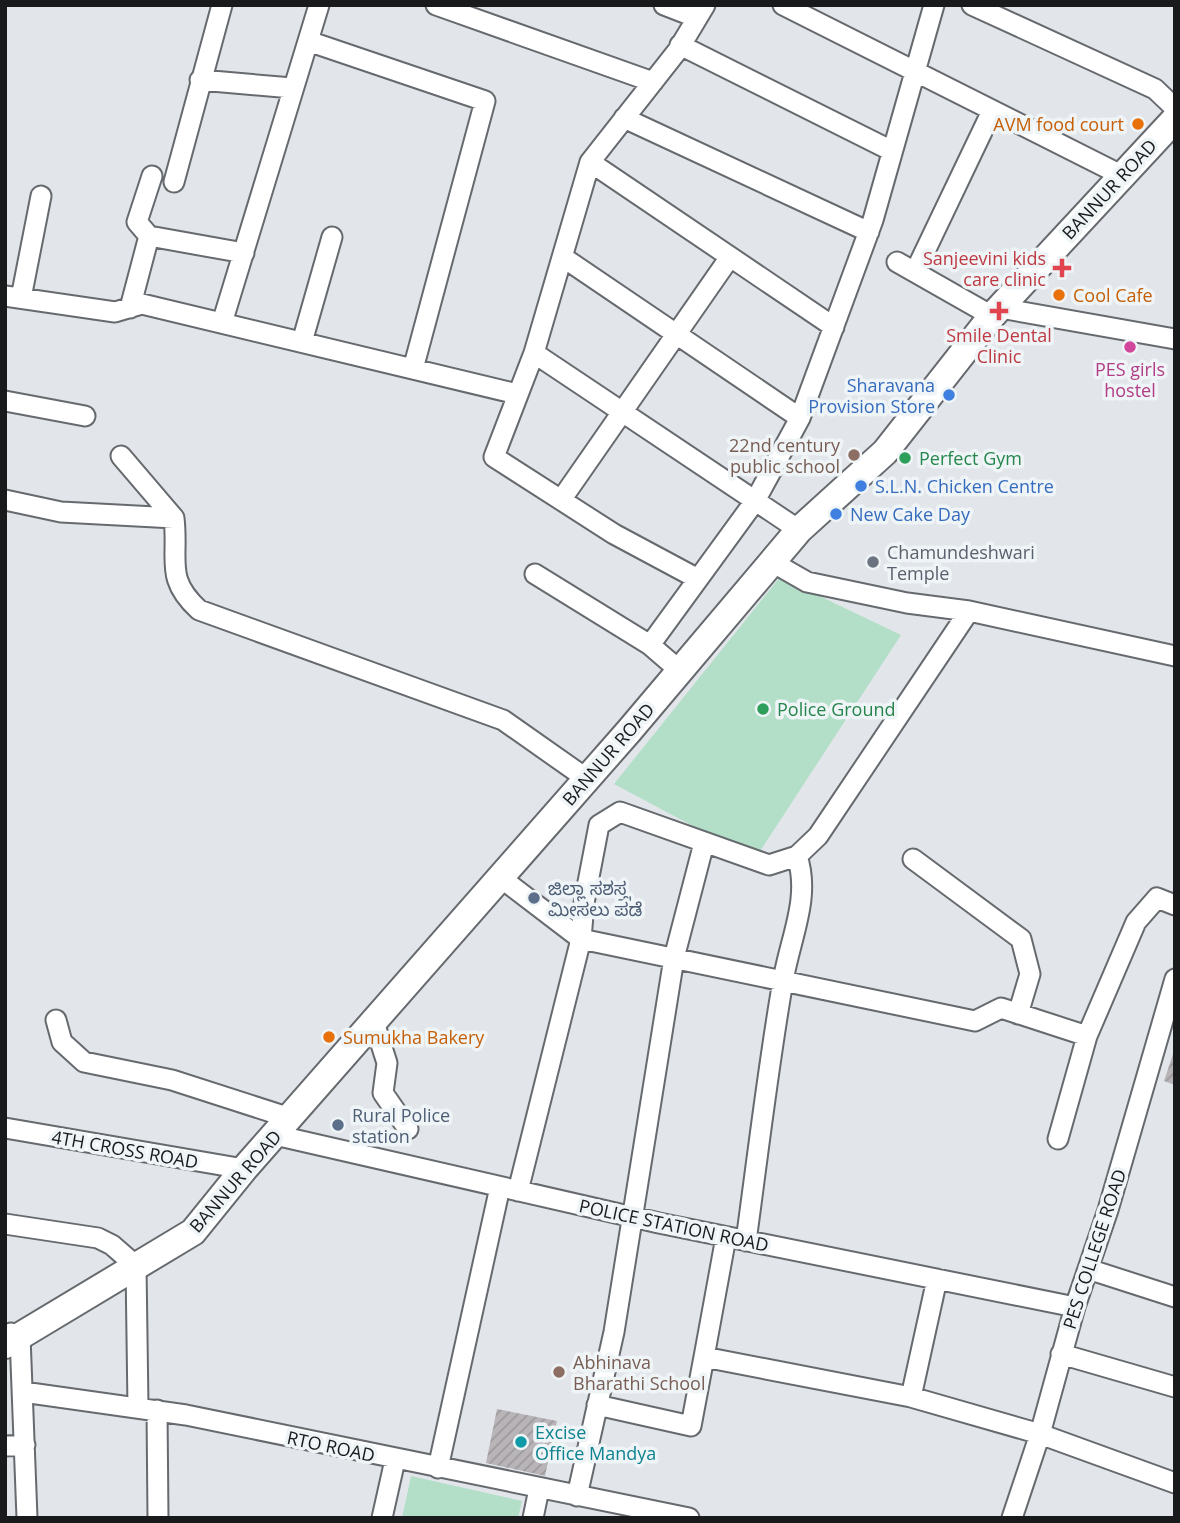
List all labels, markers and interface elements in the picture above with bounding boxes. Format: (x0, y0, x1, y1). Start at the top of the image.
place label: AVM food court (993, 112, 1124, 136)
marker: AVM food court (1130, 116, 1146, 132)
street label: BANNUR ROAD (1056, 134, 1162, 244)
place label: Sanjeevini kids care clinic (923, 246, 1046, 291)
marker: Sanjeevini kids care clinic (1052, 258, 1072, 278)
place label: Cool Cafe (1073, 283, 1153, 307)
marker: Cool Cafe (1051, 287, 1067, 303)
marker: Smile Dental Clinic (989, 301, 1009, 321)
place label: Smile Dental Clinic (946, 323, 1052, 368)
marker: PES girls hostel (1122, 339, 1138, 355)
place label: PES girls hostel (1095, 357, 1165, 402)
place label: Sharavana Provision Store (808, 373, 935, 418)
marker: Sharavana Provision Store (941, 387, 957, 403)
place label: 22nd century public school (729, 433, 841, 478)
place label: Perfect Gym (919, 446, 1022, 470)
marker: 22nd century public school (846, 447, 862, 463)
marker: Perfect Gym (897, 450, 913, 466)
place label: S.L.N. Chicken Centre (875, 474, 1054, 498)
marker: S.L.N. Chicken Centre (853, 478, 869, 494)
place label: New Cake Day (850, 502, 971, 526)
marker: New Cake Day (828, 506, 844, 522)
place label: Chamundeshwari Temple (887, 540, 1035, 585)
marker: Chamundeshwari Temple (865, 554, 881, 570)
place label: Police Ground (777, 697, 896, 721)
street label: BANNUR ROAD (557, 698, 659, 810)
marker: Police Ground (755, 701, 771, 717)
place label: ಜಿಲ್ಲಾ ಸಶಸ್ತ್ರ ಮೀಸಲು ಪಡೆ (548, 876, 642, 921)
marker: ಜಿಲ್ಲಾ ಸಶಸ್ತ್ರ ಮೀಸಲು ಪಡೆ (526, 890, 542, 906)
place label: Sumukha Bakery (343, 1025, 485, 1049)
marker: Sumukha Bakery (321, 1029, 337, 1045)
place label: Rural Police station (352, 1103, 450, 1148)
marker: Rural Police station (330, 1117, 346, 1133)
street label: 4TH CROSS ROAD (50, 1124, 200, 1174)
street label: BANNUR ROAD (184, 1125, 286, 1237)
street label: PES COLLEGE ROAD (1057, 1166, 1131, 1332)
street label: POLICE STATION ROAD (577, 1193, 771, 1257)
place label: Abhinava Bharathi School (573, 1350, 705, 1395)
marker: Abhinava Bharathi School (551, 1364, 567, 1380)
place label: Excise Office Mandya (535, 1420, 656, 1465)
street label: RTO ROAD (285, 1425, 377, 1467)
marker: Excise Office Mandya (513, 1434, 529, 1450)

